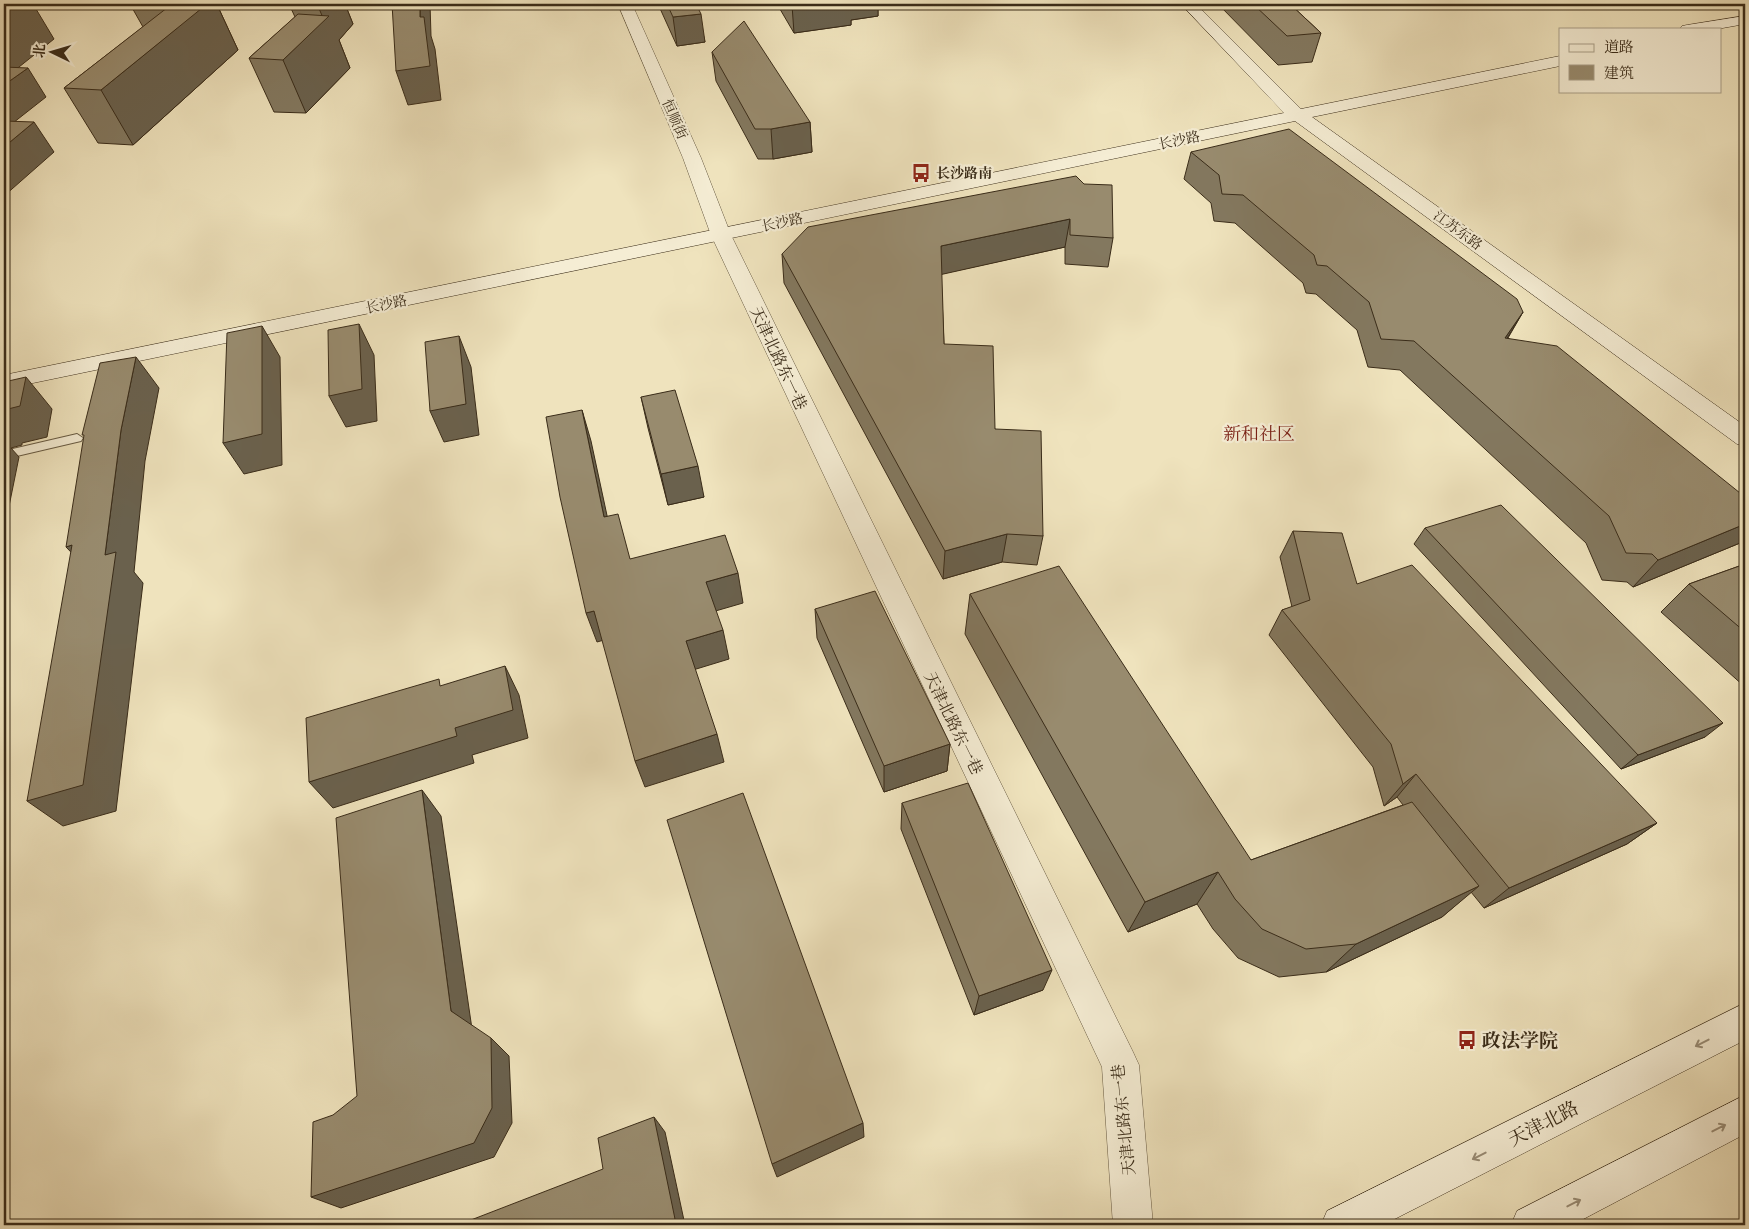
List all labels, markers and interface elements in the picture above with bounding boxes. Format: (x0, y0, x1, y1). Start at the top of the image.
north arrow (28, 28, 78, 78)
legend (1559, 28, 1722, 92)
text: 道路 (1604, 38, 1634, 57)
text: 北 (30, 43, 50, 59)
text: 建筑 (1604, 64, 1634, 83)
street label: 恒顺街 (657, 97, 691, 142)
street label: 长沙路 (1157, 128, 1202, 154)
bus stop icon: 长沙路南 (910, 162, 932, 184)
place label: 长沙路南 (936, 165, 992, 183)
street label: 江苏东路 (1429, 207, 1485, 255)
street label: 长沙路 (760, 210, 805, 236)
street label: 长沙路 (364, 292, 409, 318)
street label: 天津北路东一巷 (745, 303, 811, 413)
district label: 新和社区 (1223, 423, 1295, 446)
street label: 天津北路东一巷 (920, 669, 987, 778)
bus stop icon: 政法学院 (1456, 1029, 1478, 1051)
place label: 政法学院 (1482, 1029, 1558, 1053)
one-way arrow (1695, 1039, 1710, 1048)
street label: 天津北路东一巷 (1108, 1063, 1140, 1177)
street label: 天津北路 (1504, 1096, 1583, 1152)
one-way arrow (1711, 1123, 1726, 1133)
one-way arrow (1471, 1151, 1486, 1161)
one-way arrow (1566, 1198, 1581, 1207)

